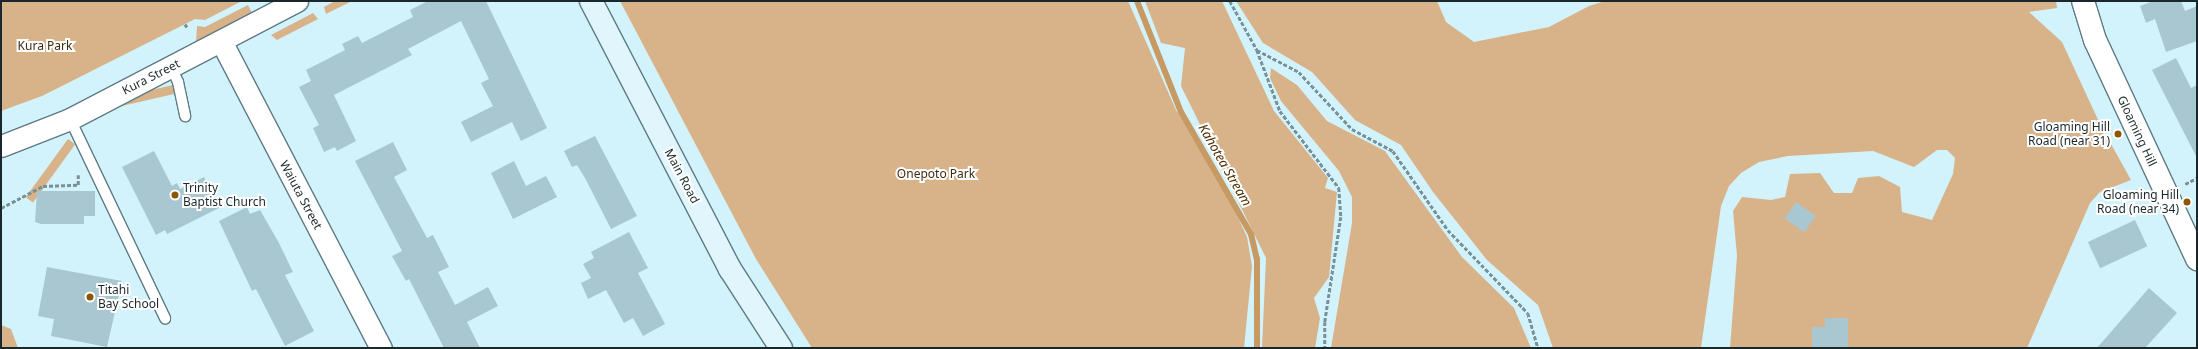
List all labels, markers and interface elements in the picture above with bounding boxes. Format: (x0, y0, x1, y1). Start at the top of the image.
park label: Kura Park (18, 39, 72, 53)
street label: Kura Street (120, 56, 182, 98)
street label: Gloaming Hill (2114, 93, 2160, 169)
place label: Gloaming Hill Road (near 31) (2028, 120, 2110, 148)
water label: Kahotea Stream (1195, 121, 1255, 209)
marker: Gloaming Hill Road (near 31) (2113, 129, 2123, 139)
street label: Main Road (662, 146, 702, 206)
street label: Waiuta Street (277, 158, 325, 232)
park label: Onepoto Park (897, 167, 975, 181)
place label: Trinity Baptist Church (183, 181, 266, 209)
place label: Gloaming Hill Road (near 34) (2097, 188, 2179, 216)
marker: Trinity Baptist Church (170, 190, 180, 200)
marker: Gloaming Hill Road (near 34) (2182, 197, 2192, 207)
place label: Titahi Bay School (98, 283, 159, 311)
marker: Titahi Bay School (85, 292, 95, 302)

